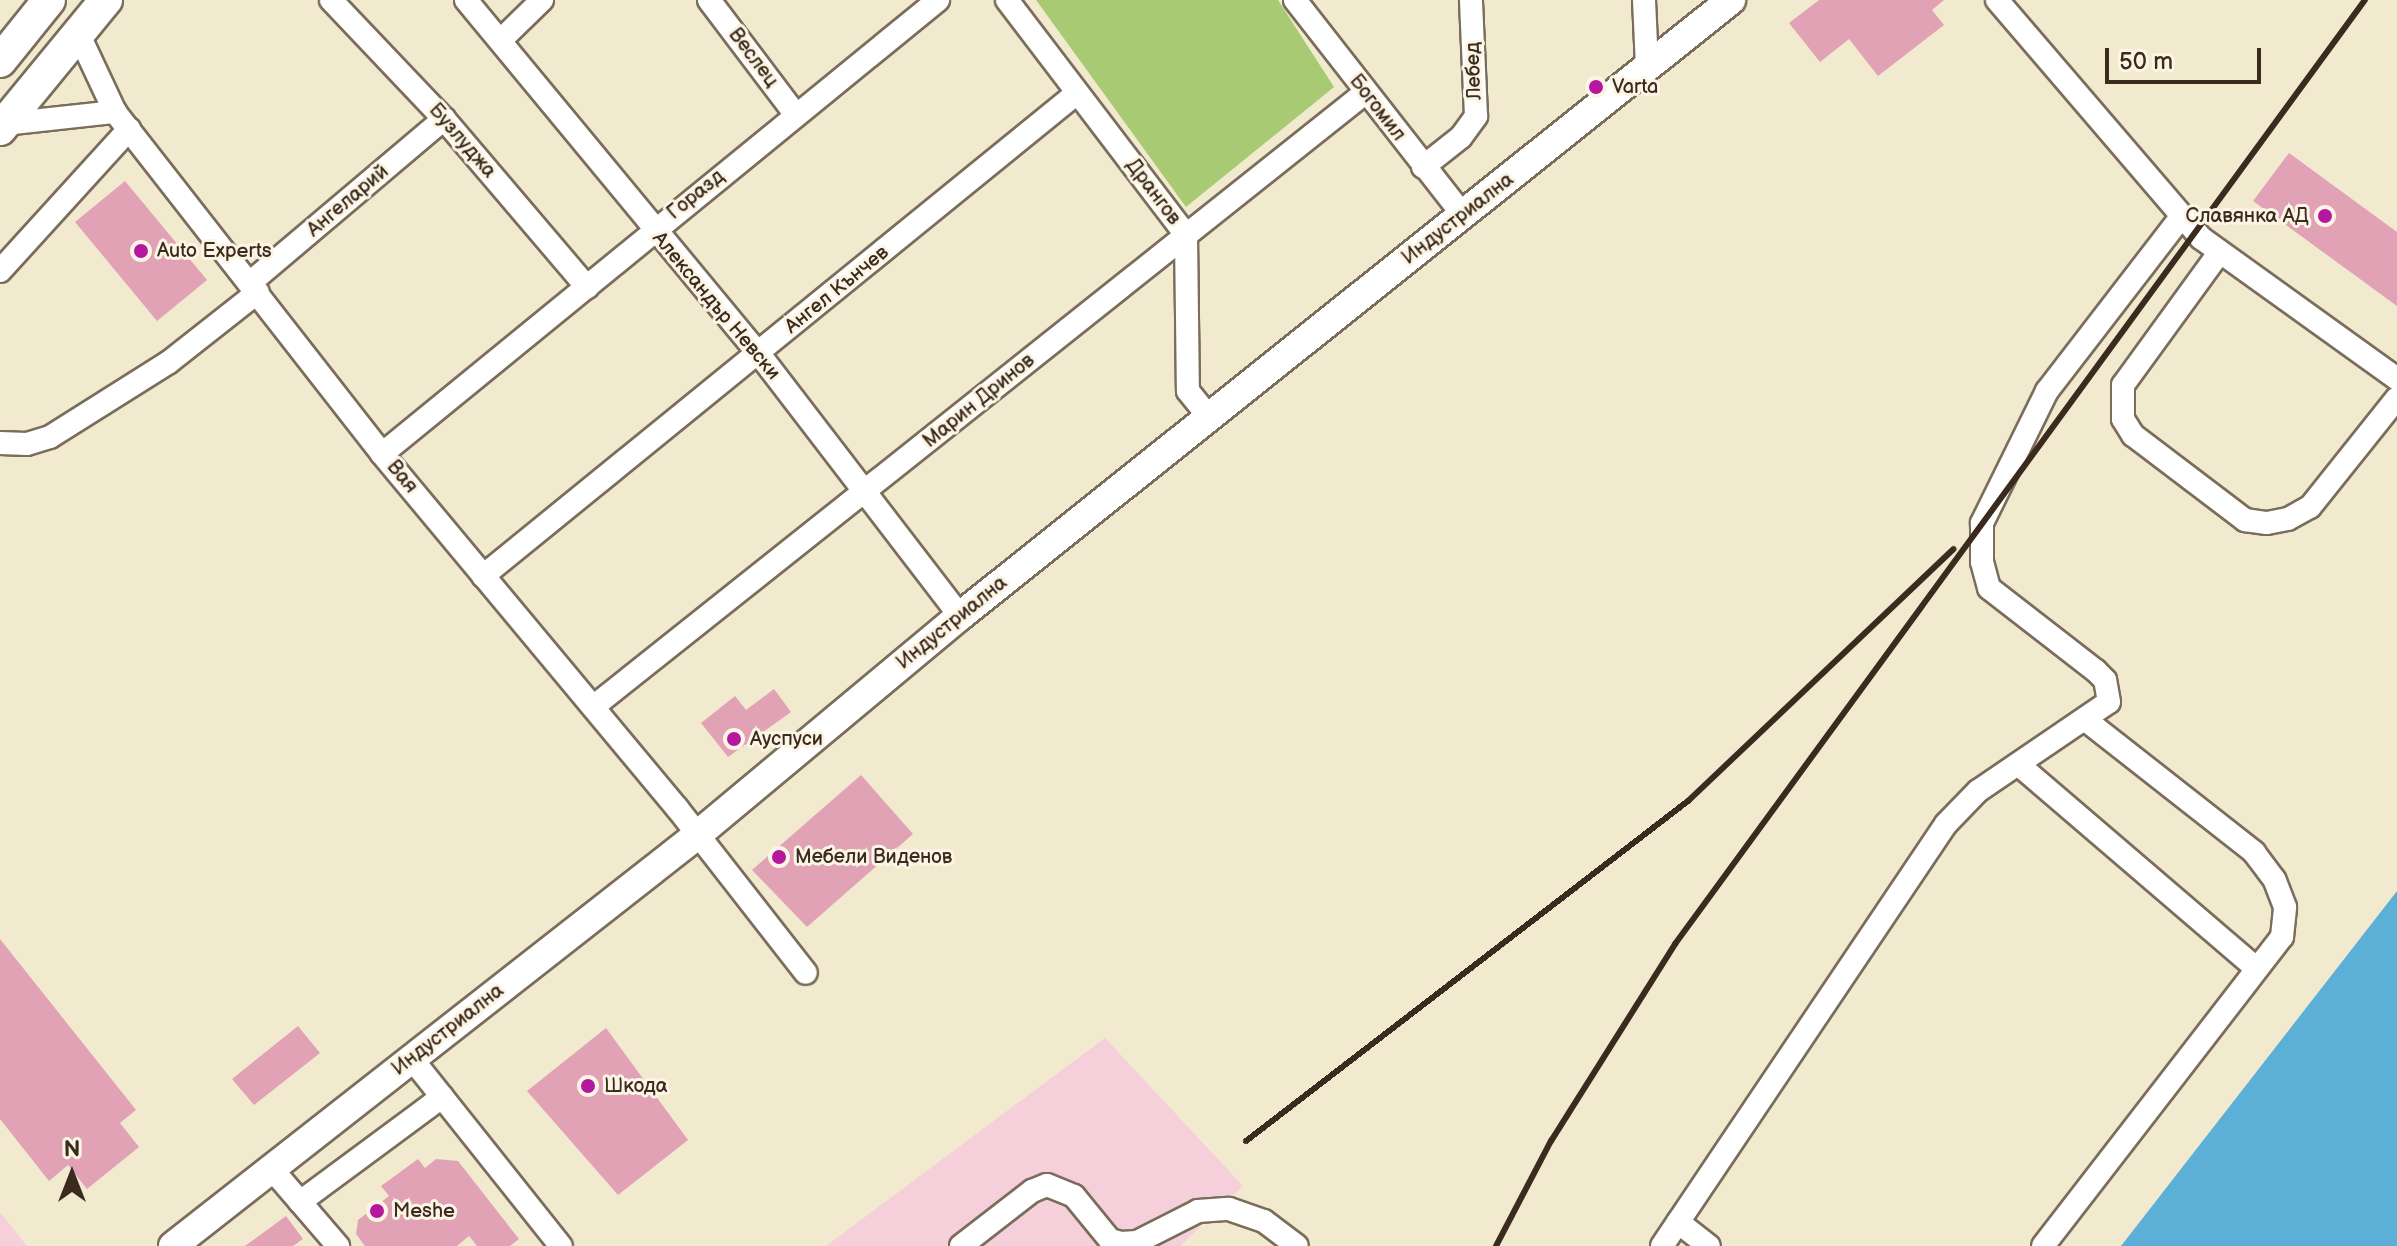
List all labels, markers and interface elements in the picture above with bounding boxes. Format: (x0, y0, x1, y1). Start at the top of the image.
street label: Веслец (723, 24, 783, 92)
scale bar (2109, 32, 2265, 82)
street label: Лебед (1461, 42, 1487, 100)
text: 50 m (2119, 47, 2173, 76)
street label: Богомил (1344, 70, 1410, 146)
place label: Varta (1612, 75, 1658, 99)
marker: Varta (1587, 78, 1605, 96)
street label: Бузлуджа (423, 99, 501, 183)
street label: Дрангов (1120, 154, 1186, 230)
street label: Ангеларий (302, 160, 394, 242)
street label: Горазд (663, 165, 729, 225)
street label: Индустриална (1397, 168, 1519, 270)
place label: Славянка АД (2186, 204, 2309, 228)
marker: Славянка АД (2316, 207, 2334, 225)
street label: Александър Невски (647, 227, 785, 385)
place label: Auto Experts (157, 239, 272, 263)
street label: Ангел Кънчев (780, 241, 894, 339)
marker: Auto Experts (132, 242, 150, 260)
street label: Марин Дринов (918, 349, 1040, 453)
street label: Вая (381, 456, 423, 498)
street label: Индустриална (892, 571, 1012, 675)
place label: Ауспуси (750, 727, 823, 751)
marker: Ауспуси (725, 730, 743, 748)
place label: Мебели Виденов (795, 845, 952, 869)
marker: Мебели Виденов (770, 848, 788, 866)
street label: Индустриална (387, 979, 509, 1081)
place label: Шкода (604, 1074, 668, 1098)
marker: Шкода (579, 1077, 597, 1095)
north arrow (32, 1134, 112, 1214)
text: N (64, 1136, 80, 1163)
place label: Meshe (393, 1199, 455, 1223)
marker: Meshe (368, 1202, 386, 1220)

